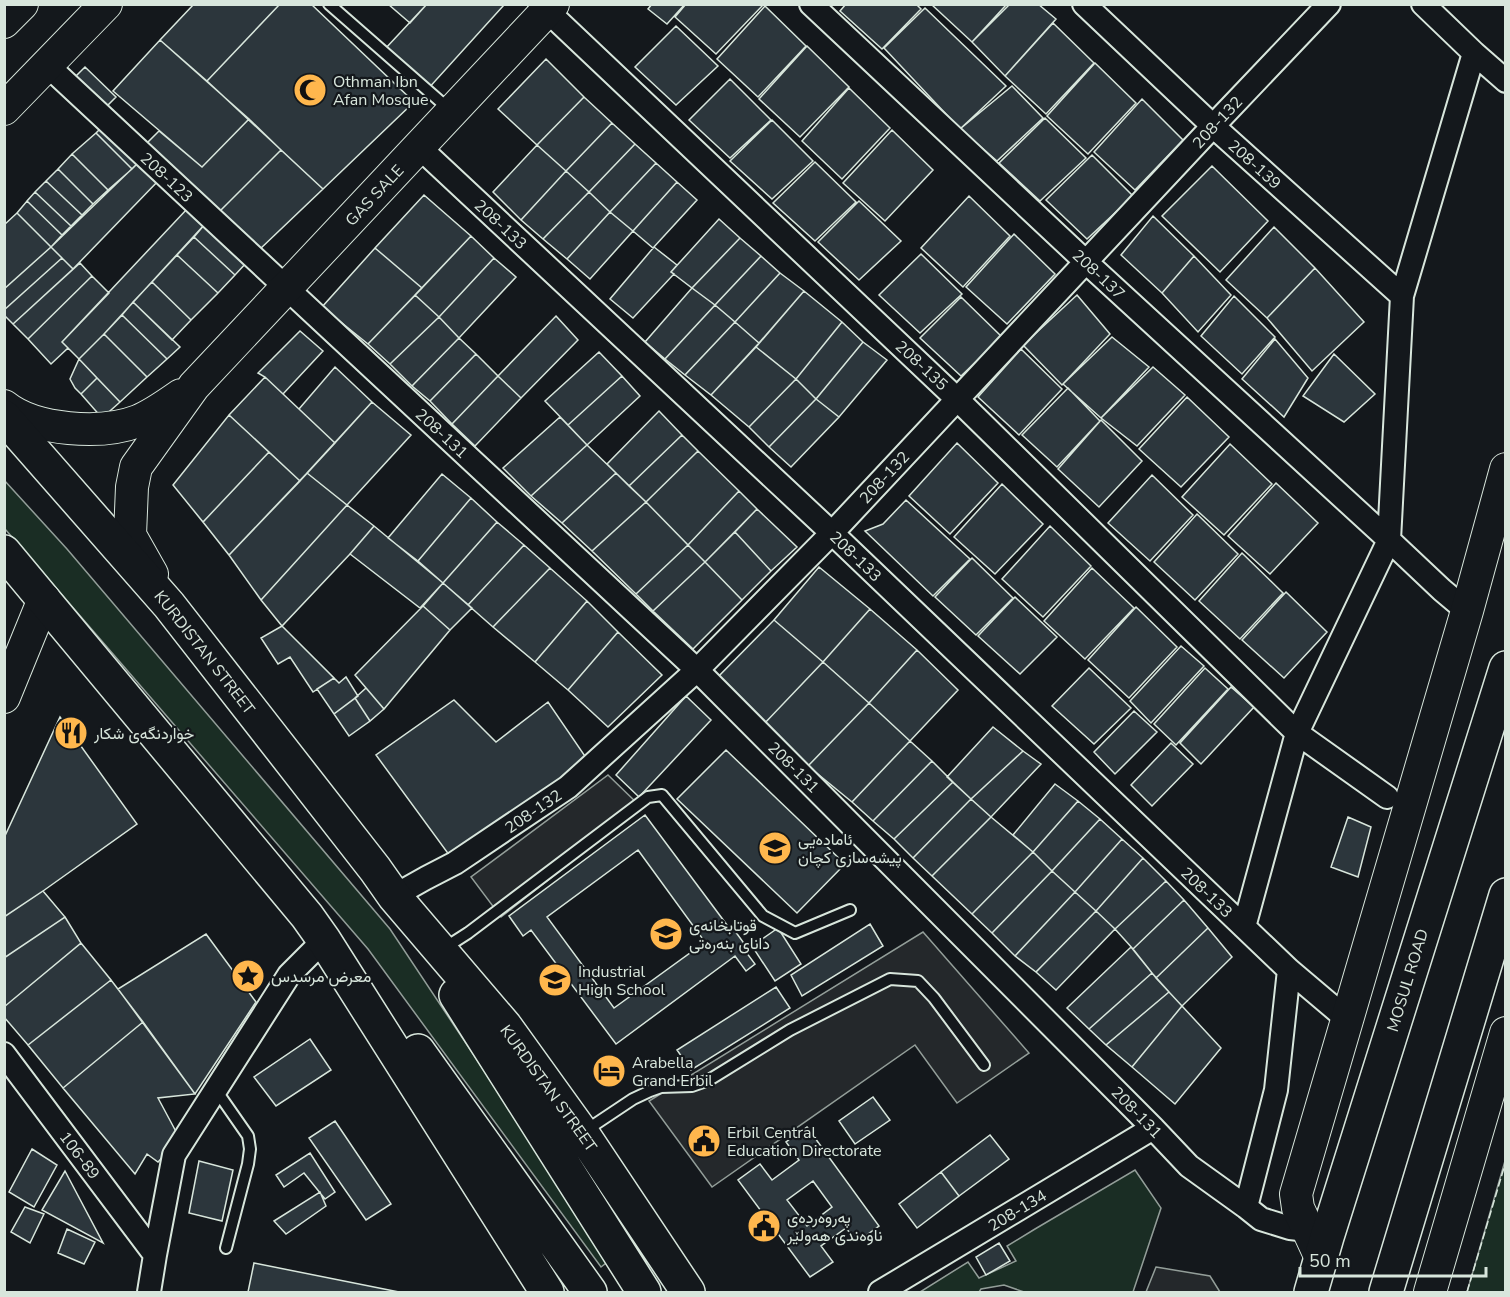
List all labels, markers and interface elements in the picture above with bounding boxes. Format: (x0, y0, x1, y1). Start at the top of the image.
place label: Othman Ibn Afan Mosque (333, 71, 429, 111)
mosque icon: Othman Ibn Afan Mosque (292, 72, 328, 108)
street label: 208-132 (1188, 92, 1248, 154)
street label: 208-139 (1223, 135, 1286, 194)
street label: 208-123 (135, 148, 197, 208)
street label: GAS SALE (341, 160, 409, 231)
street label: 208-133 (469, 195, 531, 255)
street label: 208-137 (1067, 245, 1129, 305)
street label: 208-135 (890, 336, 952, 396)
street label: 208-131 (410, 404, 472, 464)
street label: 208-132 (855, 447, 915, 509)
street label: 208-133 (825, 526, 886, 587)
street label: KURDISTAN STREET (149, 586, 260, 719)
restaurant icon: خواردنگەی شکار (53, 715, 89, 751)
place label: خواردنگەی شکار (93, 723, 195, 745)
street label: 208-131 (763, 737, 824, 798)
street label: 208-132 (501, 785, 566, 839)
place label: ئامادەیی پیشەسازی کچان (798, 829, 902, 869)
school or university icon: ئامادەیی پیشەسازی کچان (757, 830, 793, 866)
street label: 208-133 (1176, 862, 1237, 923)
place label: قوتابخانەی دانای بنەرەتی (689, 915, 770, 955)
school or university icon: قوتابخانەی دانای بنەرەتی (648, 916, 684, 952)
street label: MOSUL ROAD (1382, 926, 1434, 1034)
place icon: معرض مرسدس (230, 958, 266, 994)
place label: Industrial High School (578, 961, 666, 1001)
school or university icon: Industrial High School (537, 962, 573, 998)
place label: معرض مرسدس (271, 966, 371, 988)
street label: KURDISTAN STREET (495, 1021, 602, 1157)
place label: Arabella Grand Erbil (632, 1052, 713, 1092)
hotel icon: Arabella Grand Erbil (591, 1053, 627, 1089)
street label: 208-131 (1106, 1082, 1167, 1143)
place label: Erbil Central Education Directorate (727, 1122, 882, 1162)
public building icon: Erbil Central Education Directorate (686, 1123, 722, 1159)
street label: 106-89 (54, 1127, 104, 1184)
street label: 208-134 (984, 1185, 1051, 1237)
place label: پەروەردەی ناوەندی هەولێر (786, 1207, 882, 1247)
public building icon: پەروەردەی ناوەندی هەولێر (746, 1208, 782, 1244)
scale bar (1300, 1240, 1486, 1278)
text: 50 m (1309, 1249, 1351, 1273)

